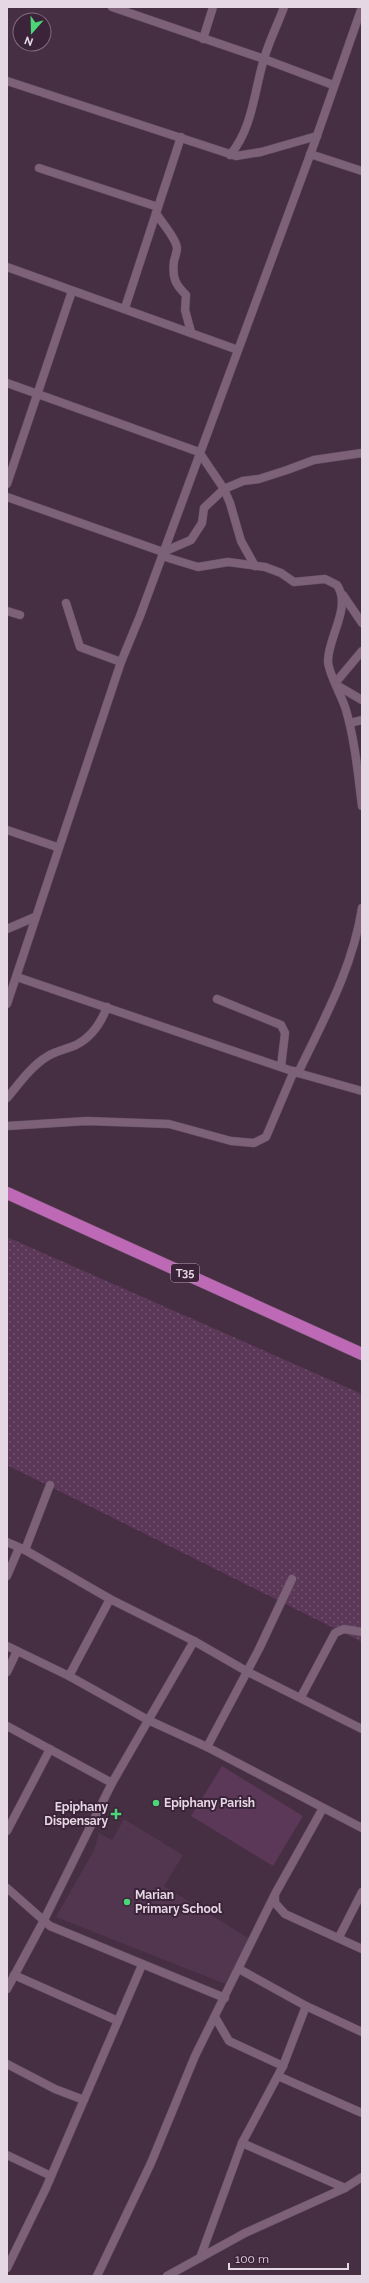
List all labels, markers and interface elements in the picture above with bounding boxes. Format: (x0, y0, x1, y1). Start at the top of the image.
north arrow (12, 12, 52, 52)
text: N (23, 33, 35, 48)
road number: T35 (171, 1264, 199, 1282)
place label: Epiphany Parish (164, 1796, 255, 1810)
marker: Epiphany Parish (151, 1798, 161, 1808)
place label: Epiphany Dispensary (44, 1800, 108, 1828)
marker: Epiphany Dispensary (111, 1809, 121, 1819)
place label: Marian Primary School (135, 1888, 222, 1916)
marker: Marian Primary School (122, 1897, 132, 1907)
scale bar (229, 2245, 348, 2271)
text: 100 m (235, 2252, 269, 2266)

